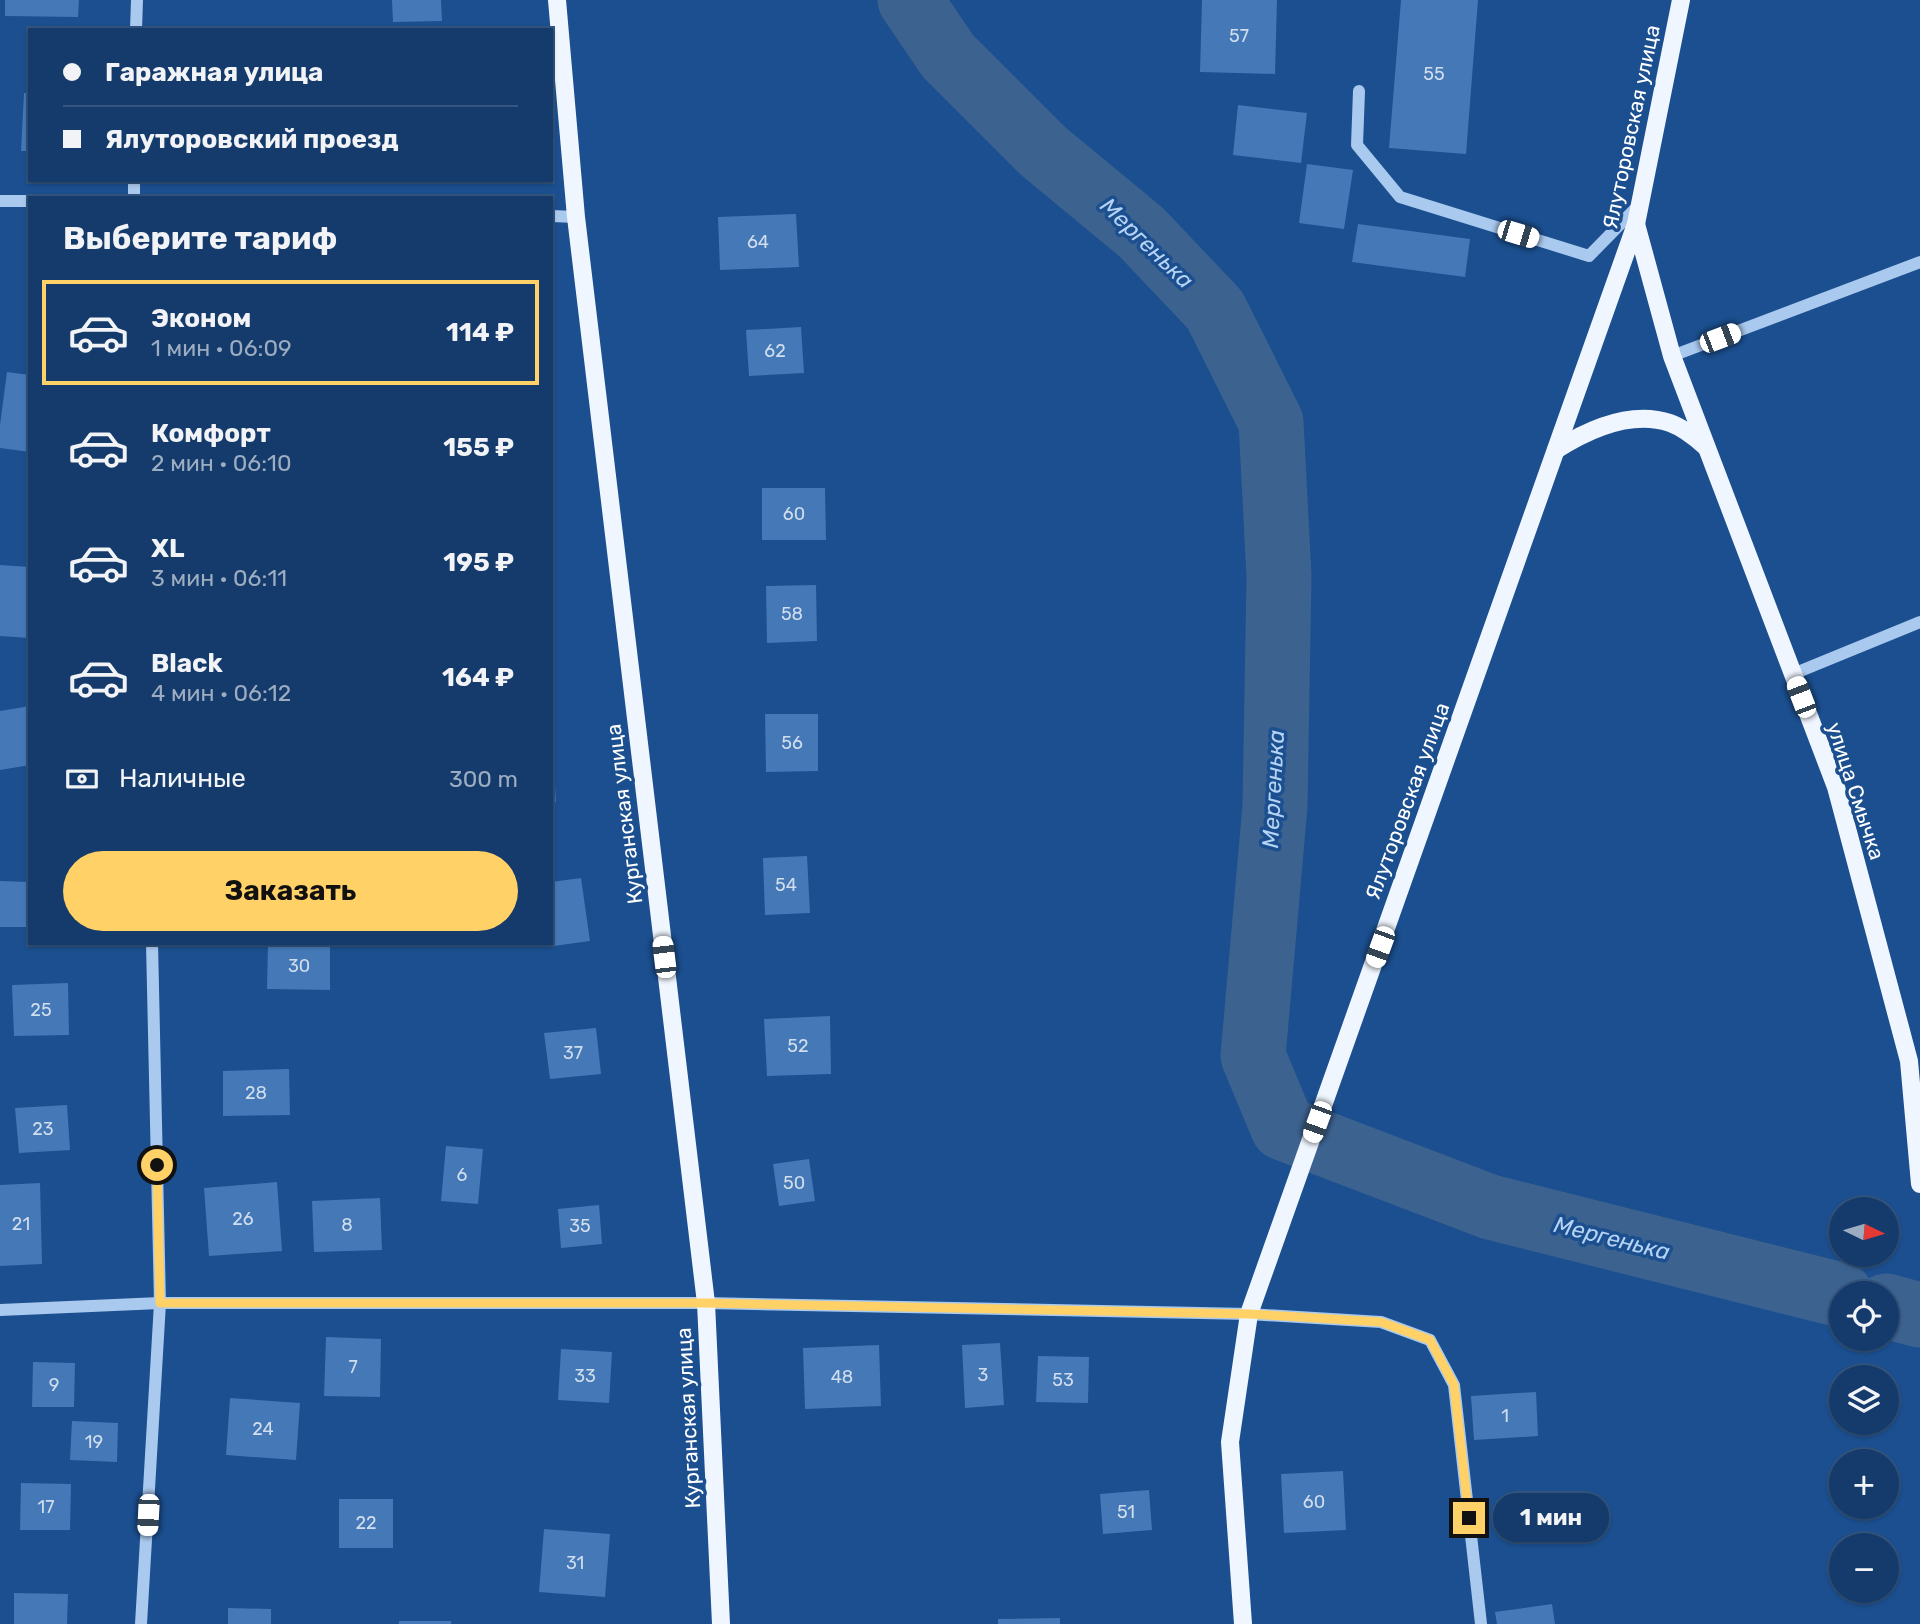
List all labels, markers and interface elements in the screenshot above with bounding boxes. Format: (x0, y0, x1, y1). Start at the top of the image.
street label: Ялуторовская улица (1597, 23, 1665, 231)
house number: 57 (1229, 25, 1249, 47)
text: Гаражная улица (105, 57, 323, 88)
house number: 55 (1423, 63, 1445, 85)
text: Ялуторовский проезд (105, 124, 399, 155)
water label: Мергенька (1095, 192, 1199, 294)
car (1495, 218, 1542, 250)
text: Выберите тариф (63, 219, 337, 257)
house number: 64 (747, 231, 769, 253)
icon: car (67, 301, 130, 364)
text: Эконом (151, 303, 251, 334)
text: 114 ₽ (446, 317, 514, 348)
car (1697, 321, 1744, 355)
text: 1 мин · 06:09 (151, 334, 292, 362)
house number: 62 (764, 340, 786, 362)
icon: car (67, 416, 130, 479)
text: Комфорт (151, 418, 271, 449)
text: 155 ₽ (443, 432, 514, 463)
text: 2 мин · 06:10 (151, 449, 292, 477)
house number: 60 (783, 503, 805, 525)
icon: car (67, 531, 130, 594)
text: XL (151, 533, 184, 564)
text: 195 ₽ (443, 547, 514, 578)
text: 3 мин · 06:11 (151, 564, 287, 592)
house number: 58 (781, 603, 803, 625)
icon: car (67, 646, 130, 709)
text: Black (151, 648, 223, 679)
text: 164 ₽ (442, 662, 514, 693)
car (1784, 674, 1819, 720)
text: 4 мин · 06:12 (151, 679, 291, 707)
street label: Ялуторовская улица (1360, 699, 1454, 903)
street label: улица Смычка (1822, 719, 1890, 863)
street label: Курганская улица (601, 723, 647, 905)
water label: Мергенька (1256, 729, 1290, 849)
house number: 56 (781, 732, 803, 754)
icon: cash (63, 760, 101, 798)
text: Наличные (119, 763, 246, 794)
text: 300 m (449, 765, 518, 793)
button: Заказать (63, 851, 518, 931)
house number: 54 (775, 874, 797, 896)
car (1363, 924, 1398, 970)
car (652, 935, 677, 979)
house number: 30 (288, 955, 310, 977)
house number: 25 (30, 999, 52, 1021)
house number: 52 (787, 1035, 809, 1057)
house number: 37 (563, 1042, 583, 1064)
house number: 28 (245, 1082, 267, 1104)
car (1300, 1099, 1335, 1145)
house number: 23 (32, 1118, 54, 1140)
route start (141, 1149, 173, 1181)
house number: 6 (457, 1164, 468, 1186)
house number: 50 (783, 1172, 805, 1194)
north arrow (1829, 1197, 1899, 1267)
map controls (1829, 1197, 1899, 1603)
house number: 26 (232, 1208, 254, 1230)
water label: Мергенька (1551, 1210, 1673, 1266)
house number: 21 (12, 1213, 30, 1235)
house number: 8 (341, 1214, 353, 1236)
house number: 35 (569, 1215, 591, 1237)
button: locate (1829, 1281, 1899, 1351)
street label: Курганская улица (671, 1327, 705, 1509)
house number: 7 (348, 1356, 358, 1378)
house number: 3 (978, 1364, 988, 1386)
house number: 33 (574, 1365, 596, 1387)
button: layers (1829, 1365, 1899, 1435)
house number: 48 (831, 1366, 853, 1388)
house number: 53 (1052, 1369, 1074, 1391)
house number: 9 (49, 1374, 59, 1396)
house number: 1 (1501, 1405, 1509, 1427)
house number: 24 (252, 1418, 274, 1440)
house number: 19 (85, 1431, 103, 1453)
button: + (1829, 1449, 1899, 1519)
house number: 60 (1303, 1491, 1325, 1513)
car (137, 1493, 160, 1537)
callout: 1 мин (1494, 1494, 1609, 1542)
house number: 17 (38, 1496, 54, 1518)
house number: 51 (1117, 1501, 1135, 1523)
route end (1453, 1502, 1485, 1534)
text: 1 мин (1520, 1503, 1582, 1531)
house number: 22 (355, 1512, 377, 1534)
button: − (1829, 1533, 1899, 1603)
house number: 31 (566, 1552, 584, 1574)

